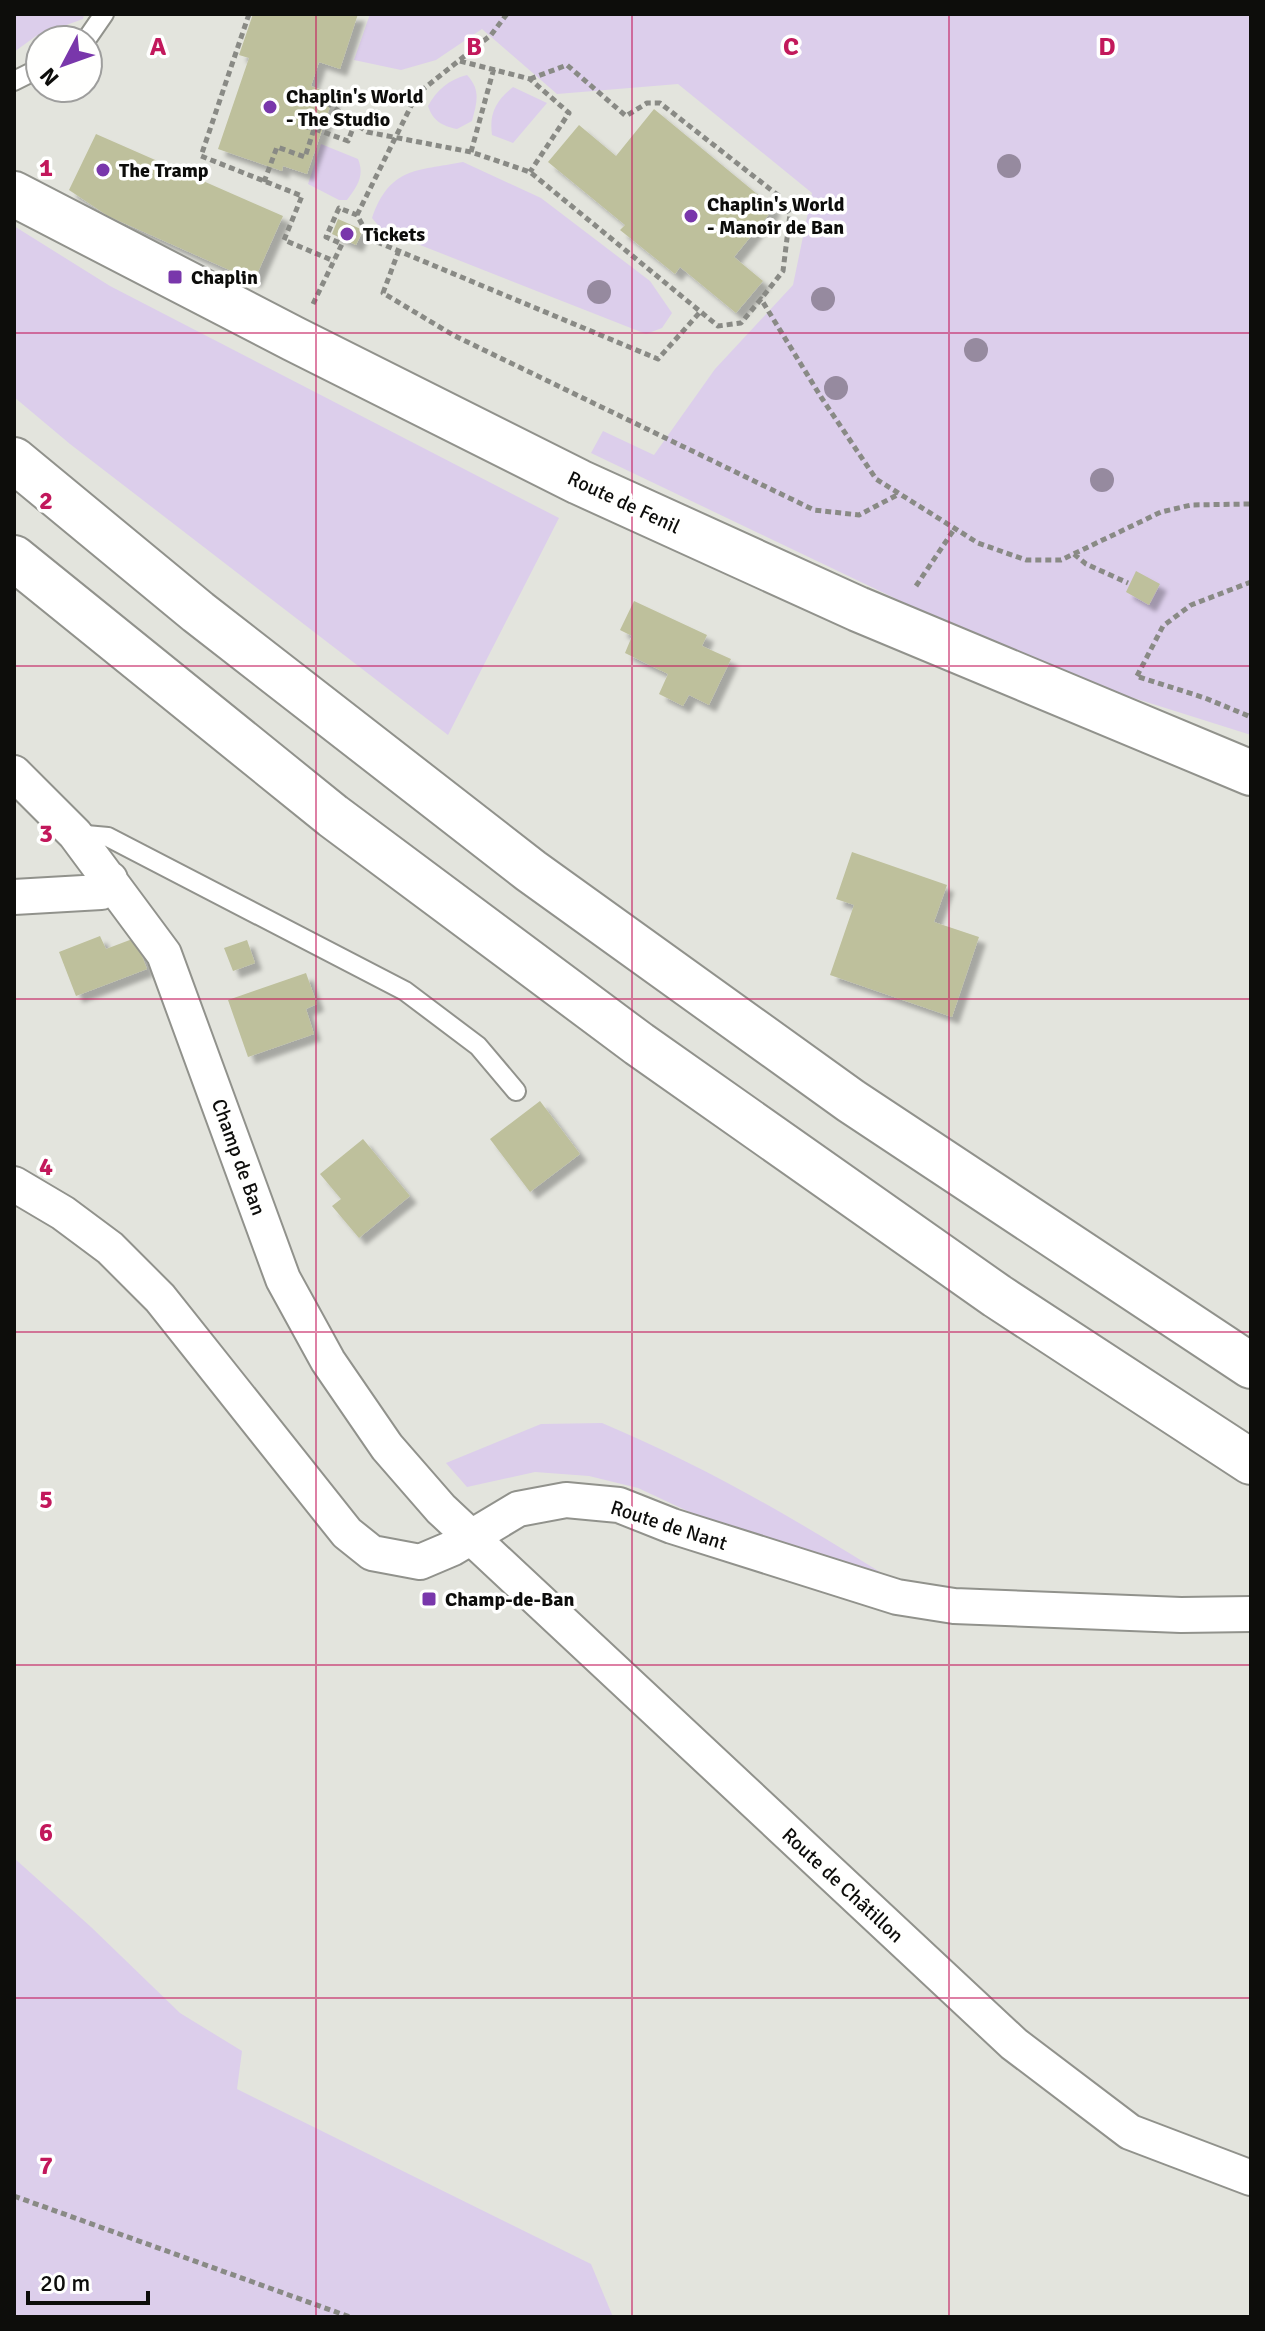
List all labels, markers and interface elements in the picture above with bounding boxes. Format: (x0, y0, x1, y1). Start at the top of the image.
north arrow (24, 24, 104, 104)
text: A (150, 31, 167, 63)
text: B (466, 31, 482, 63)
text: C (783, 31, 799, 63)
text: D (1098, 31, 1116, 63)
text: N (34, 62, 64, 91)
place label: Chaplin's World - The Studio (286, 84, 424, 132)
marker: Chaplin's World - The Studio (261, 98, 279, 116)
text: 1 (39, 152, 53, 184)
place label: The Tramp (119, 158, 209, 183)
marker: The Tramp (94, 161, 112, 179)
place label: Chaplin's World - Manoir de Ban (707, 192, 845, 240)
marker: Chaplin's World - Manoir de Ban (682, 207, 700, 225)
place label: Tickets (363, 222, 425, 247)
marker: Tickets (338, 225, 356, 243)
place label: Chaplin (191, 265, 258, 290)
marker: Chaplin (166, 268, 184, 286)
street label: Route de Fenil (563, 465, 684, 539)
text: 2 (39, 485, 53, 517)
text: 3 (39, 818, 53, 850)
street label: Champ de Ban (206, 1095, 271, 1219)
text: 4 (39, 1151, 53, 1183)
text: 5 (39, 1484, 53, 1516)
street label: Route de Nant (607, 1495, 730, 1556)
place label: Champ-de-Ban (445, 1587, 575, 1612)
marker: Champ-de-Ban (420, 1590, 438, 1608)
text: 6 (39, 1817, 53, 1849)
street label: Route de Châtillon (777, 1823, 909, 1948)
text: 7 (39, 2150, 53, 2182)
scale bar (28, 2255, 148, 2305)
text: 20 m (40, 2268, 90, 2298)

